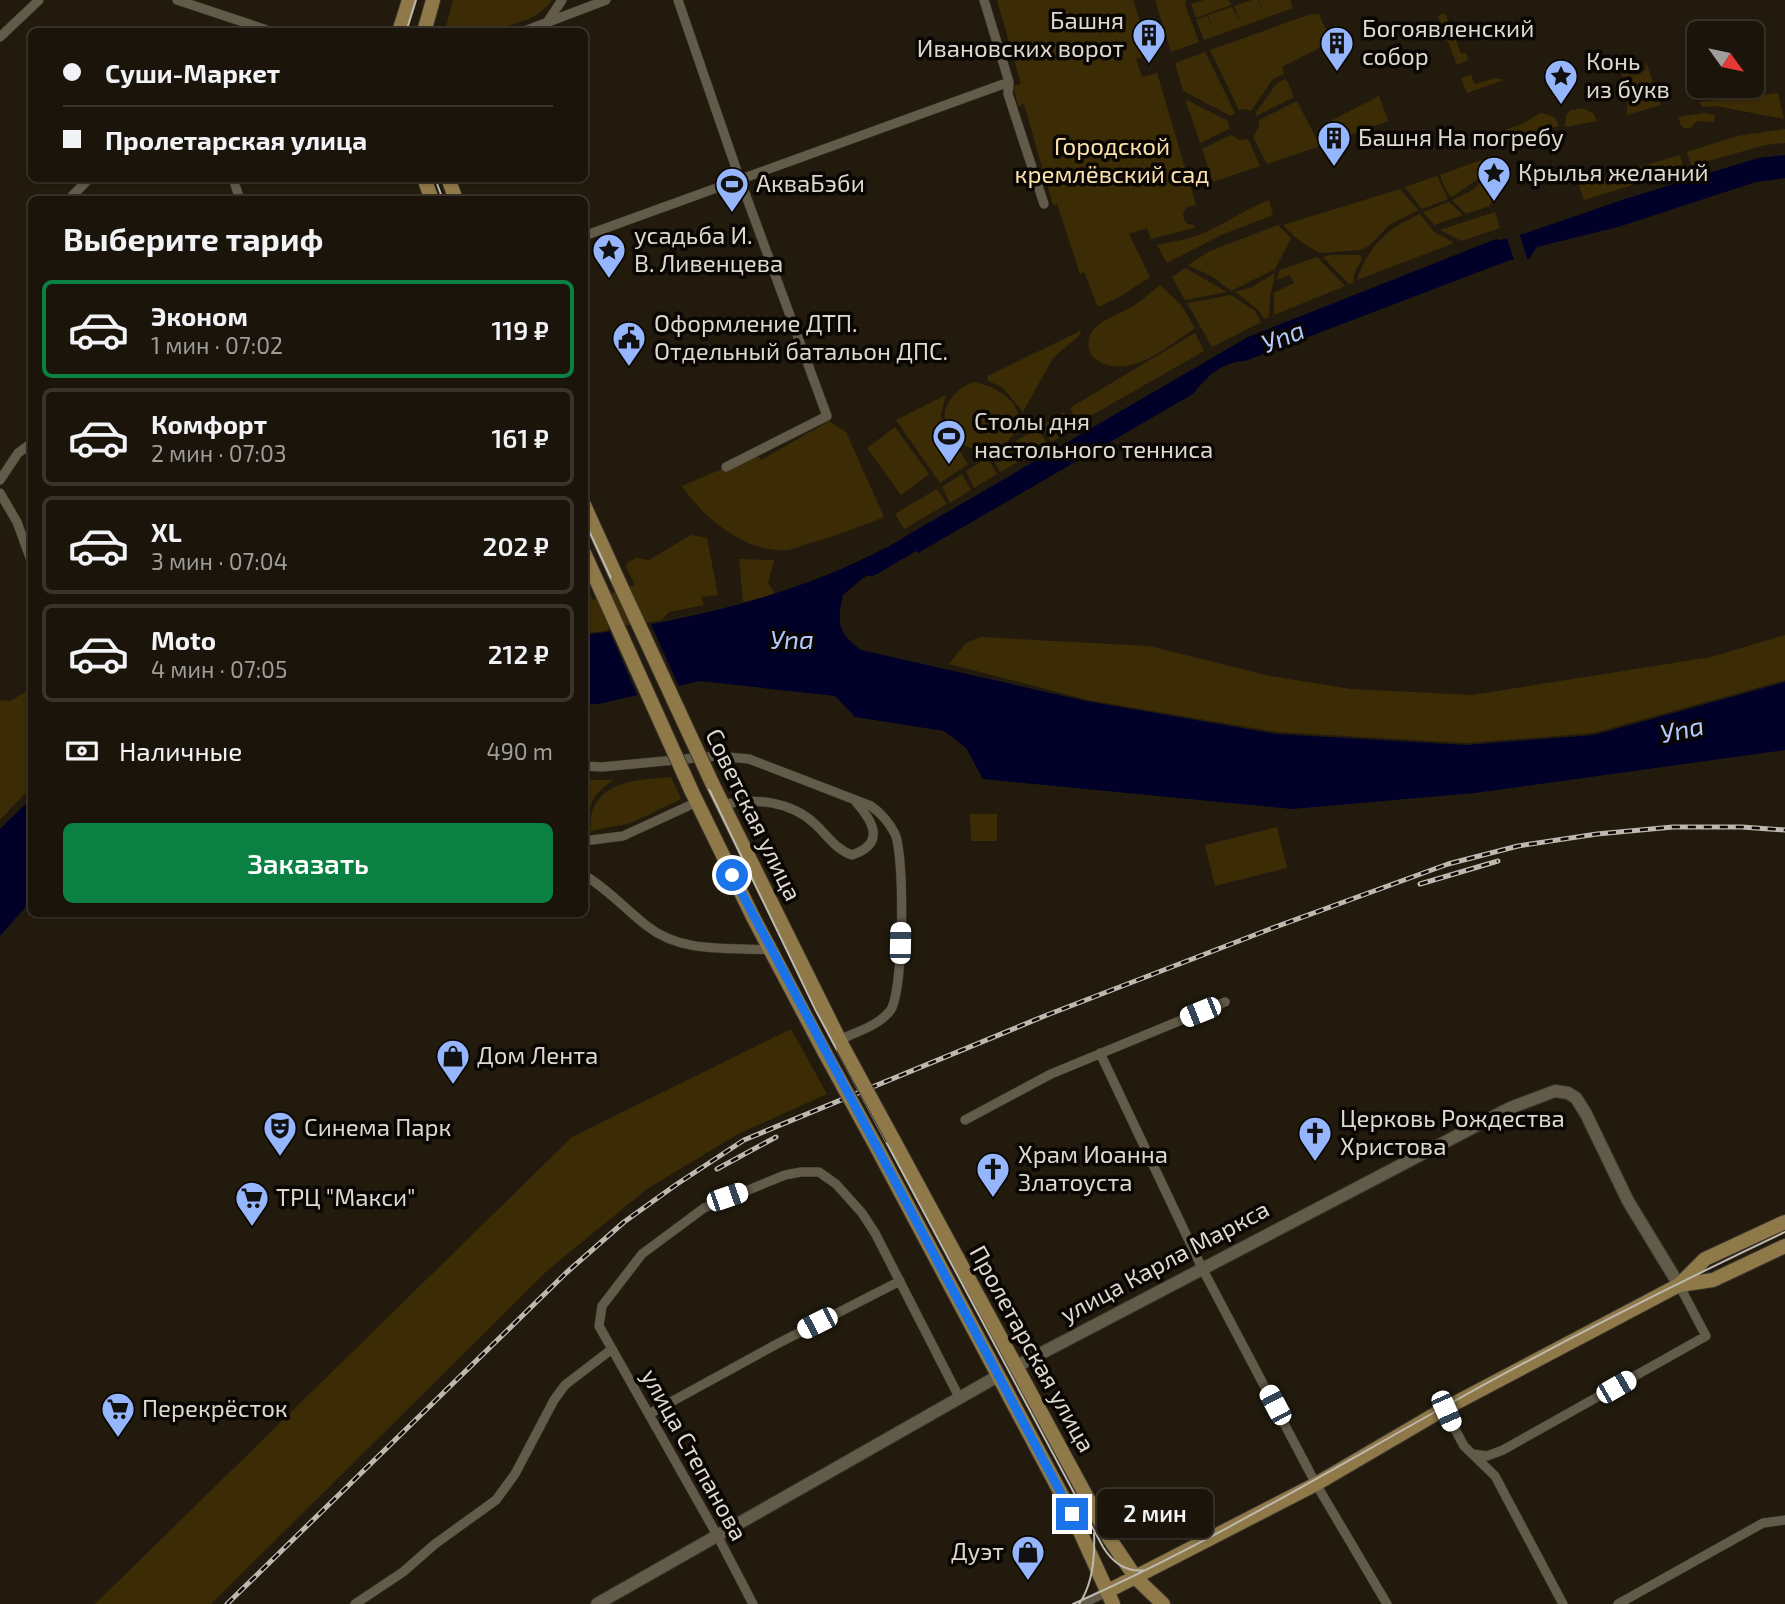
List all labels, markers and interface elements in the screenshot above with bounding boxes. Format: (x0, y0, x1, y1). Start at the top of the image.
place label: Башня Ивановских ворот (917, 5, 1124, 62)
place label: Богоявленский собор (1362, 13, 1534, 70)
building icon: Башня Ивановских ворот (1130, 16, 1168, 65)
north arrow (1687, 21, 1764, 98)
map controls (1687, 21, 1764, 98)
building icon: Богоявленский собор (1318, 24, 1356, 73)
place label: Конь из букв (1586, 46, 1670, 104)
text: Суши-Маркет (105, 57, 280, 88)
place icon: Конь из букв (1542, 57, 1580, 106)
building icon: Башня На погребу (1315, 119, 1353, 168)
place label: Башня На погребу (1358, 122, 1564, 152)
text: Пролетарская улица (105, 124, 367, 155)
park label: Городской кремлёвский сад (1015, 131, 1209, 188)
place icon: Крылья желаний (1475, 154, 1513, 203)
place label: Крылья желаний (1518, 157, 1709, 186)
sports icon: АкваБэби (713, 165, 751, 214)
place label: АкваБэби (756, 168, 865, 197)
text: Выберите тариф (63, 219, 323, 257)
place label: усадьба И. В. Ливенцева (634, 220, 783, 277)
place icon: усадьба И. В. Ливенцева (590, 231, 628, 280)
icon: car (67, 298, 130, 361)
text: Эконом (151, 300, 248, 331)
place label: Оформление ДТП. Отдельный батальон ДПС. (654, 308, 948, 365)
water label: Упа (1256, 313, 1309, 358)
text: 119 ₽ (492, 314, 549, 345)
public building icon: Оформление ДТП. Отдельный батальон ДПС. (610, 319, 648, 368)
text: 1 мин · 07:02 (151, 331, 283, 359)
icon: car (67, 406, 130, 469)
place label: Cтолы дня настольного тенниса (974, 406, 1213, 463)
text: Комфорт (151, 408, 267, 439)
sports icon: Cтолы дня настольного тенниса (930, 417, 968, 466)
text: 161 ₽ (492, 422, 549, 453)
text: 2 мин · 07:03 (151, 439, 287, 467)
icon: car (67, 514, 130, 577)
text: XL (151, 516, 182, 547)
text: 202 ₽ (482, 530, 549, 561)
text: 3 мин · 07:04 (151, 547, 288, 575)
icon: car (67, 622, 130, 685)
water label: Упа (770, 623, 814, 654)
text: Moto (151, 624, 216, 655)
text: 212 ₽ (488, 638, 549, 669)
text: 4 мин · 07:05 (151, 655, 287, 683)
water label: Упа (1657, 709, 1706, 748)
street label: Советская улица (699, 724, 809, 906)
icon: cash (63, 732, 101, 770)
text: Наличные (119, 735, 242, 766)
text: 490 m (487, 737, 553, 765)
button: Заказать (63, 823, 553, 903)
route start (716, 859, 748, 891)
car (890, 922, 911, 964)
car (1177, 994, 1224, 1030)
shop icon: Дом Лента (434, 1037, 472, 1086)
place label: Дом Лента (477, 1040, 598, 1069)
place label: Церковь Рождества Христова (1340, 1103, 1565, 1160)
theatre icon: Синема Парк (261, 1109, 299, 1158)
place label: Синема Парк (304, 1112, 452, 1141)
church icon: Церковь Рождества Христова (1296, 1114, 1334, 1163)
place label: Храм Иоанна Златоуста (1018, 1139, 1168, 1197)
church icon: Храм Иоанна Златоуста (974, 1150, 1012, 1199)
supermarket icon: ТРЦ "Макси" (233, 1179, 271, 1228)
car (704, 1180, 751, 1214)
place label: ТРЦ "Макси" (276, 1182, 415, 1211)
street label: улица Карла Маркса (1055, 1193, 1274, 1329)
street label: Пролетарская улица (964, 1240, 1102, 1457)
car (794, 1304, 841, 1342)
street label: улица Степанова (635, 1363, 755, 1546)
car (1593, 1367, 1640, 1407)
car (1256, 1382, 1295, 1428)
car (1428, 1388, 1465, 1434)
supermarket icon: Перекрёсток (99, 1390, 137, 1439)
place label: Перекрёсток (142, 1393, 288, 1422)
callout: 2 мин (1096, 1490, 1212, 1538)
route end (1056, 1498, 1088, 1530)
text: 2 мин (1123, 1499, 1187, 1527)
shop icon: Дуэт (1009, 1533, 1047, 1582)
place label: Дуэт (951, 1536, 1004, 1566)

